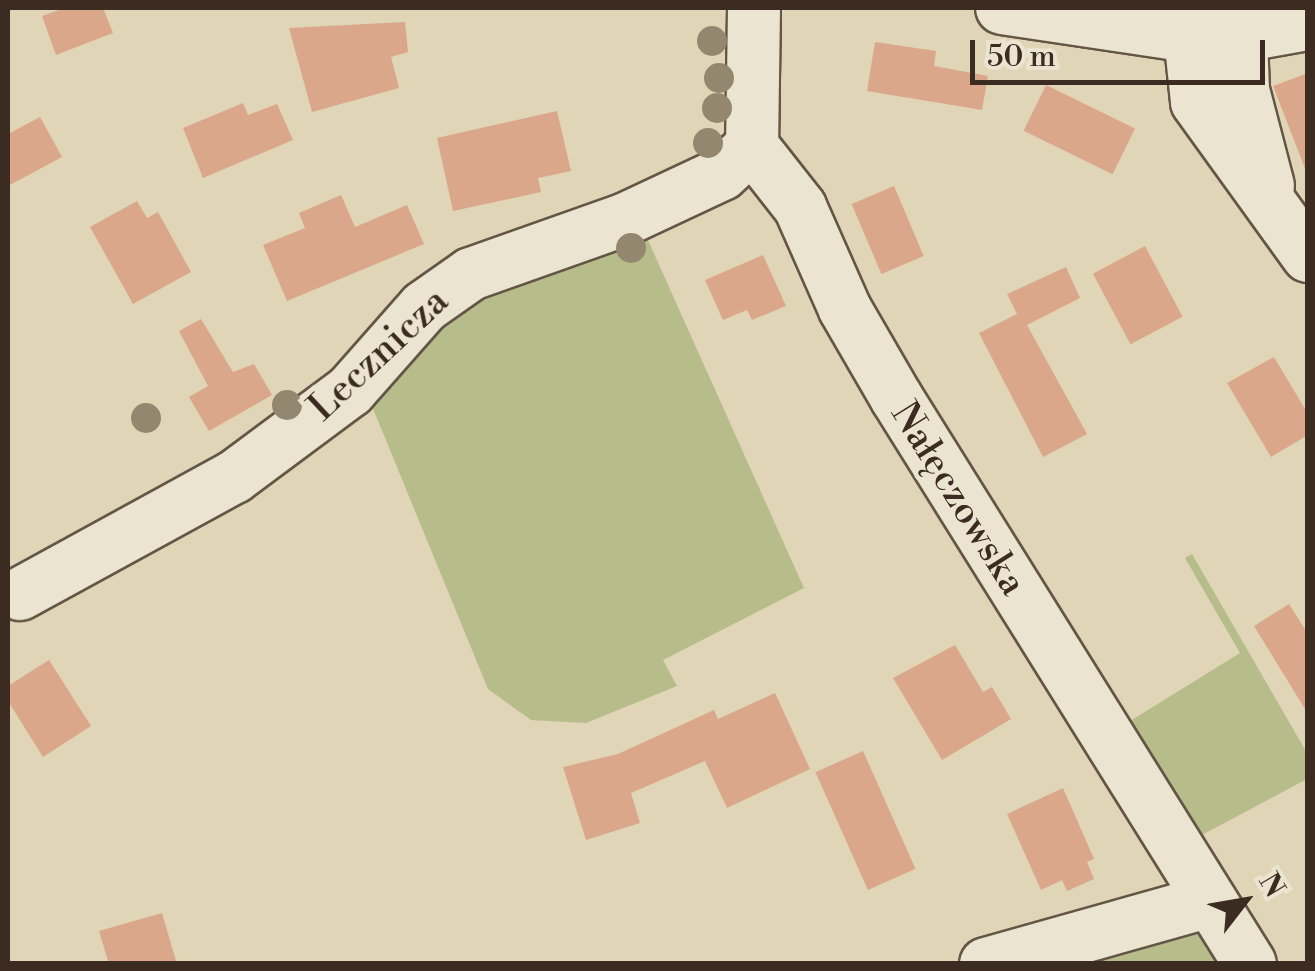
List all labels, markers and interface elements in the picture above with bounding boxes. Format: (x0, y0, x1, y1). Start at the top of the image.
scale bar (975, 20, 1270, 82)
text: 50 m (987, 38, 1056, 76)
street label: Lecznicza (300, 279, 458, 431)
street label: Nałęczowska (881, 394, 1035, 604)
north arrow (1195, 851, 1295, 951)
text: N (1250, 867, 1292, 904)

